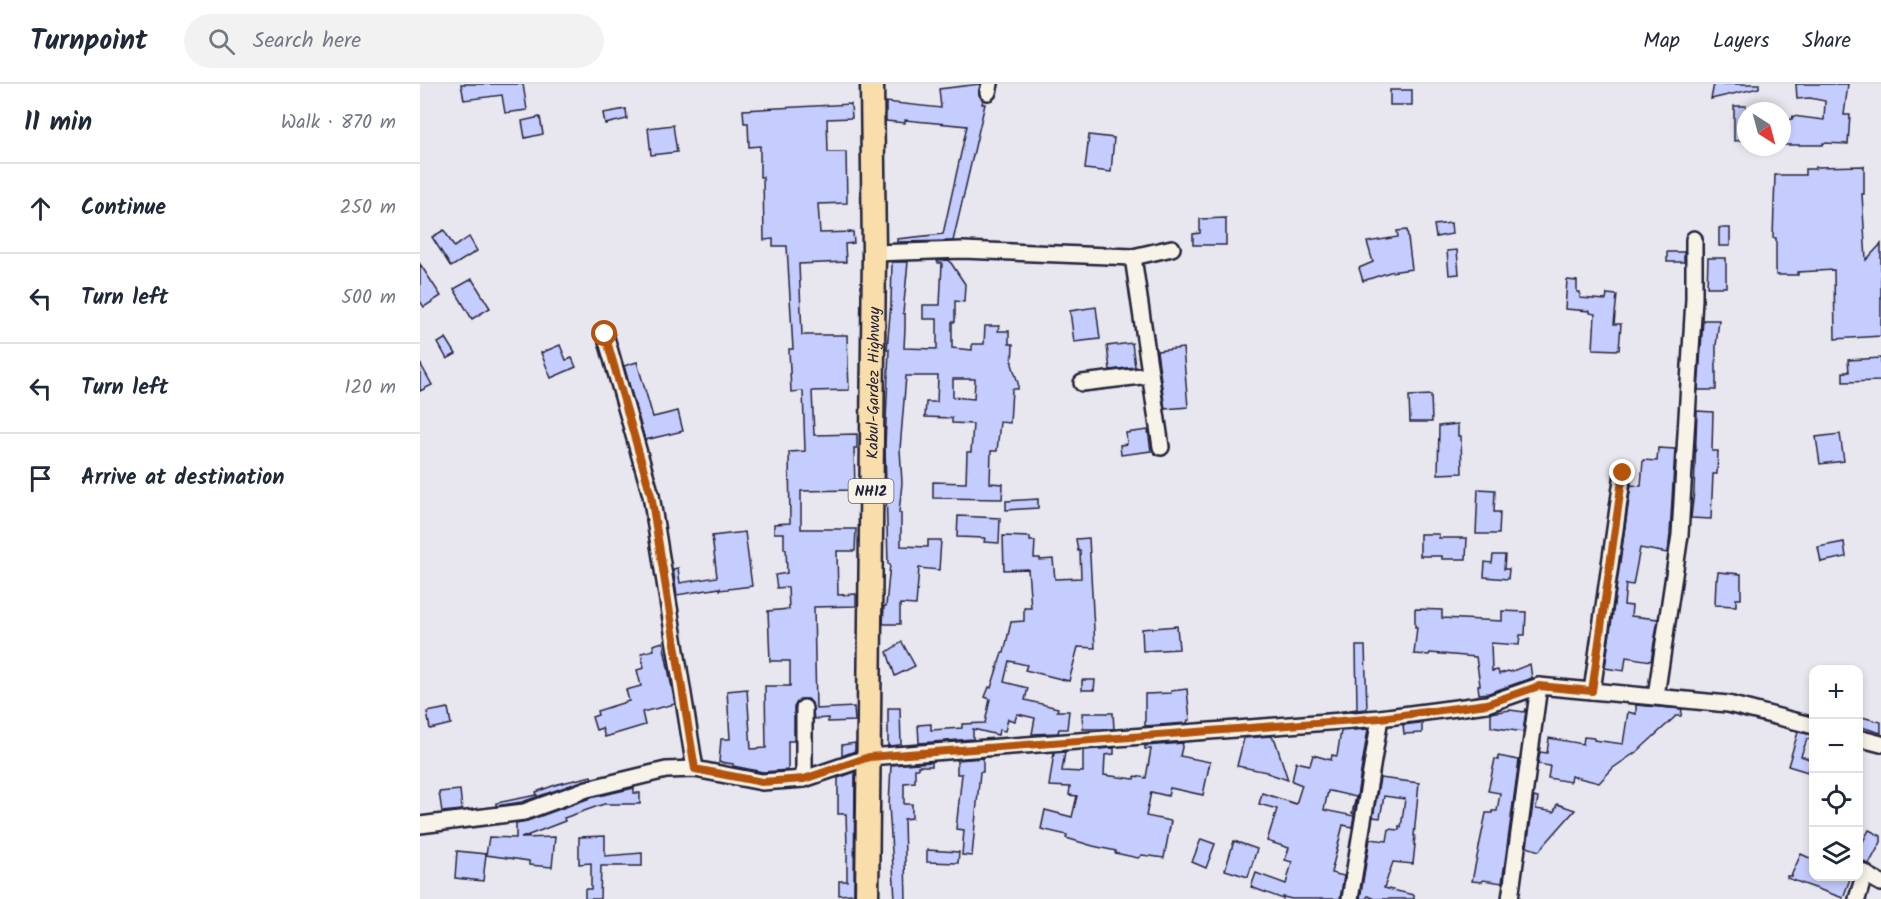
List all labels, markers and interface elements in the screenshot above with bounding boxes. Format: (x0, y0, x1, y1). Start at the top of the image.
search box (184, 14, 604, 68)
text: Turnpoint (30, 19, 148, 64)
text: Search here (253, 24, 361, 59)
icon: search (205, 25, 238, 58)
text: Map (1643, 25, 1680, 58)
text: Layers (1713, 25, 1769, 58)
text: Share (1802, 25, 1851, 58)
text: 11 min (24, 102, 92, 144)
north arrow (1737, 102, 1791, 156)
text: Walk · 870 m (281, 107, 396, 139)
text: Continue (81, 191, 166, 226)
icon: ahead (24, 192, 57, 225)
text: 250 m (340, 192, 396, 224)
text: Turn left (81, 281, 168, 316)
icon: left (24, 282, 57, 315)
text: 500 m (341, 282, 396, 314)
street label: Kabul-Gardez Highway (861, 306, 887, 459)
route start (591, 320, 617, 346)
text: Turn left (81, 371, 168, 406)
icon: left (24, 372, 57, 405)
text: 120 m (344, 372, 396, 404)
route end (1609, 459, 1635, 485)
text: Arrive at destination (81, 461, 284, 496)
icon: arrive (24, 462, 57, 495)
road number: NH12 (848, 479, 894, 503)
map controls (1809, 665, 1863, 881)
button: + (1809, 665, 1863, 719)
button: − (1809, 719, 1863, 773)
button: locate (1809, 773, 1863, 827)
button: layers (1809, 827, 1863, 881)

